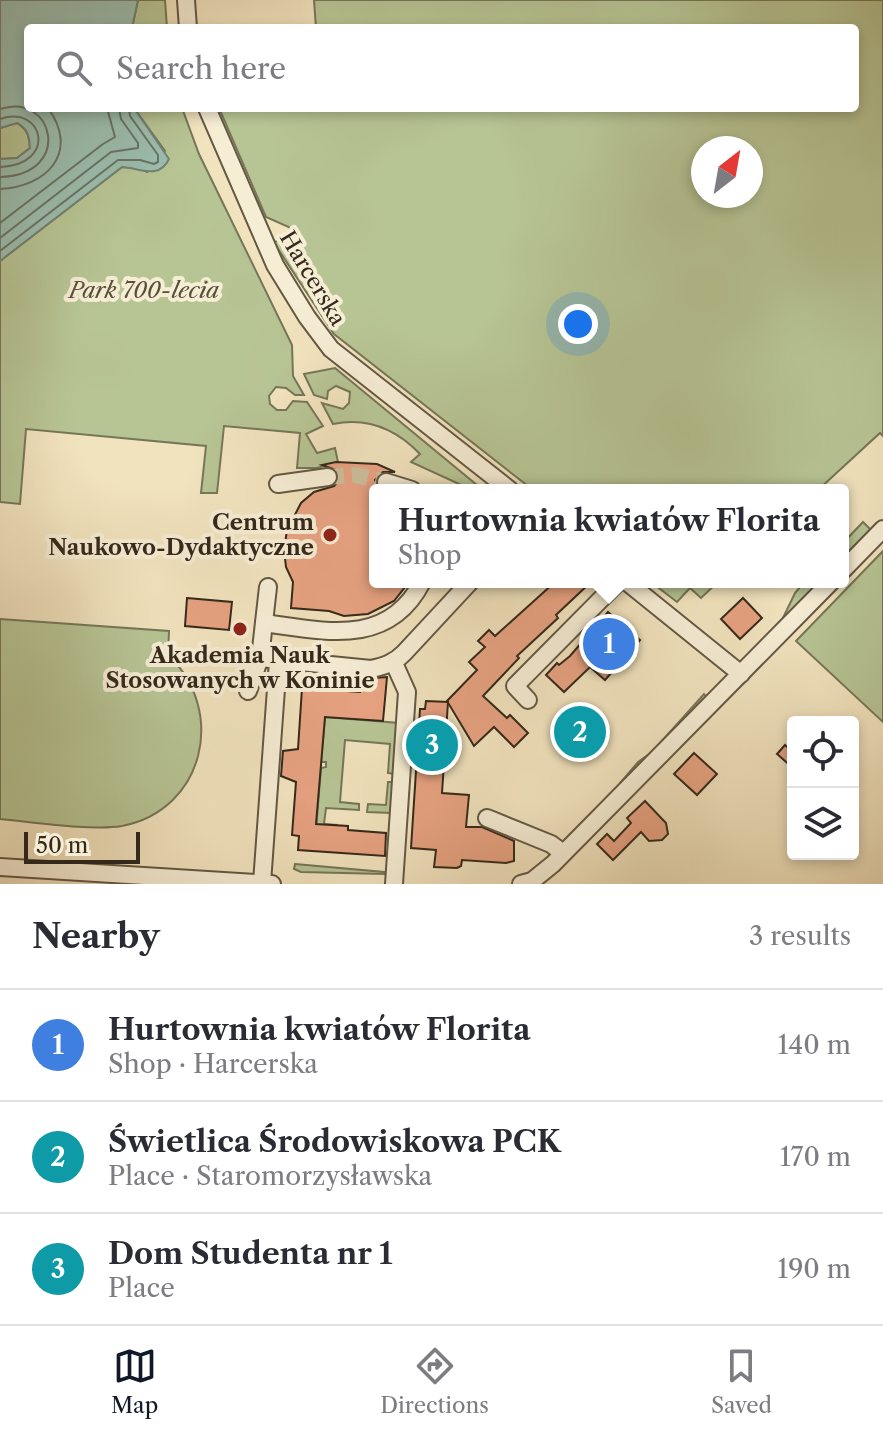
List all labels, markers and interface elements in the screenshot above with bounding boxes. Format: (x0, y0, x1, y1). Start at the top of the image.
search box (24, 24, 859, 112)
icon: search (52, 46, 96, 90)
text: Search here (116, 50, 286, 87)
north arrow (691, 136, 763, 208)
street label: Harcerska (274, 226, 352, 331)
park label: Park 700-lecia (67, 277, 219, 304)
your location (558, 304, 598, 344)
popup (369, 484, 849, 588)
text: Hurtownia kwiatów Florita (398, 502, 820, 539)
place label: Centrum Naukowo-Dydaktyczne (48, 509, 314, 561)
marker: Centrum Naukowo-Dydaktyczne (321, 526, 339, 544)
text: Shop (398, 539, 462, 571)
pin: 1 (583, 614, 635, 674)
marker: Akademia Nauk Stosowanych w Koninie (231, 620, 249, 638)
place label: Akademia Nauk Stosowanych w Koninie (105, 642, 375, 694)
pin: 2 (554, 702, 606, 762)
pin: 3 (406, 715, 458, 775)
map controls (787, 716, 859, 860)
button: locate (787, 716, 859, 788)
button: layers (787, 788, 859, 860)
scale bar (24, 828, 140, 864)
text: 50 m (36, 832, 88, 859)
text: Nearby (32, 915, 160, 957)
text: 3 results (749, 920, 851, 952)
text: Hurtownia kwiatów Florita (108, 1011, 531, 1048)
text: 1 (52, 1029, 64, 1061)
text: 140 m (777, 1029, 851, 1061)
text: Shop · Harcerska (108, 1048, 318, 1080)
text: Świetlica Środowiskowa PCK (108, 1123, 561, 1160)
text: 2 (50, 1141, 66, 1173)
text: 170 m (780, 1141, 851, 1173)
text: Place · Staromorzysławska (108, 1160, 432, 1192)
text: Dom Studenta nr 1 (108, 1235, 393, 1272)
text: 3 (51, 1253, 65, 1285)
text: 190 m (777, 1253, 851, 1285)
text: Place (108, 1272, 175, 1304)
tab: Map (111, 1344, 158, 1419)
tab: Directions (380, 1344, 489, 1419)
tab: Saved (711, 1344, 772, 1419)

